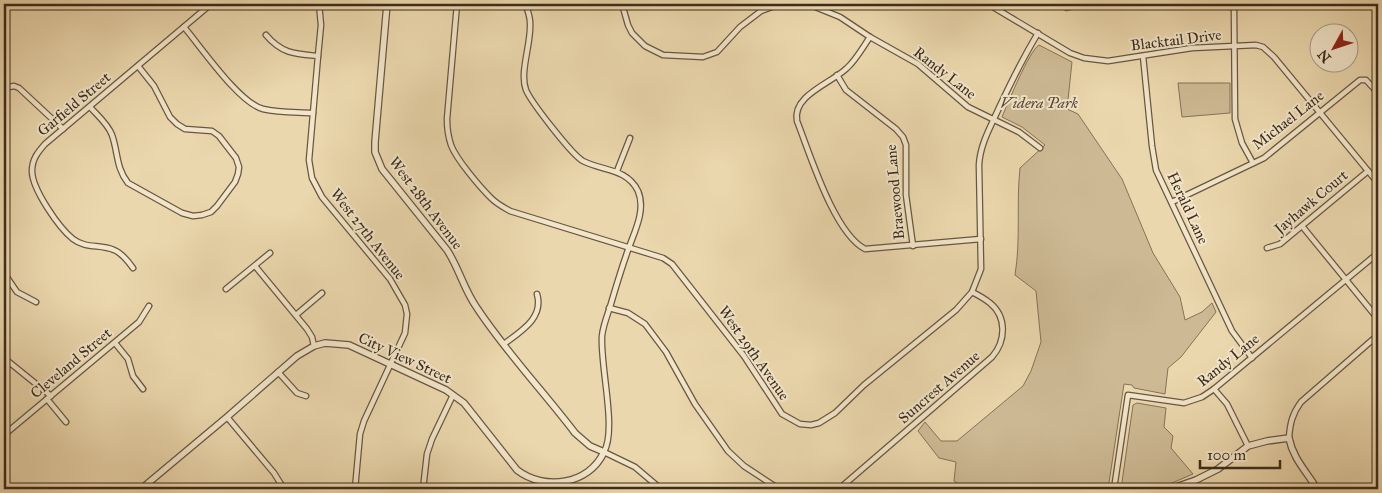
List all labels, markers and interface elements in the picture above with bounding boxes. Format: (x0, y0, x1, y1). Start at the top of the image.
north arrow (1310, 22, 1360, 72)
street label: Blacktail Drive (1130, 26, 1222, 54)
street label: Randy Lane (910, 43, 980, 103)
text: N (1314, 46, 1335, 66)
street label: Garfield Street (34, 68, 115, 140)
street label: Michael Lane (1249, 86, 1327, 154)
park label: Videra Park (1000, 94, 1078, 112)
street label: Braewood Lane (882, 144, 908, 240)
street label: West 28th Avenue (385, 153, 467, 253)
street label: Jayhawk Court (1269, 166, 1352, 240)
street label: Herald Lane (1163, 169, 1213, 247)
street label: West 27th Avenue (327, 185, 409, 283)
street label: West 29th Avenue (715, 302, 793, 404)
street label: Cleveland Street (27, 323, 116, 402)
street label: City View Street (355, 329, 455, 388)
street label: Randy Lane (1193, 330, 1263, 390)
street label: Suncrest Avenue (895, 347, 983, 427)
scale bar (1200, 438, 1280, 470)
text: 100 m (1207, 446, 1247, 464)

